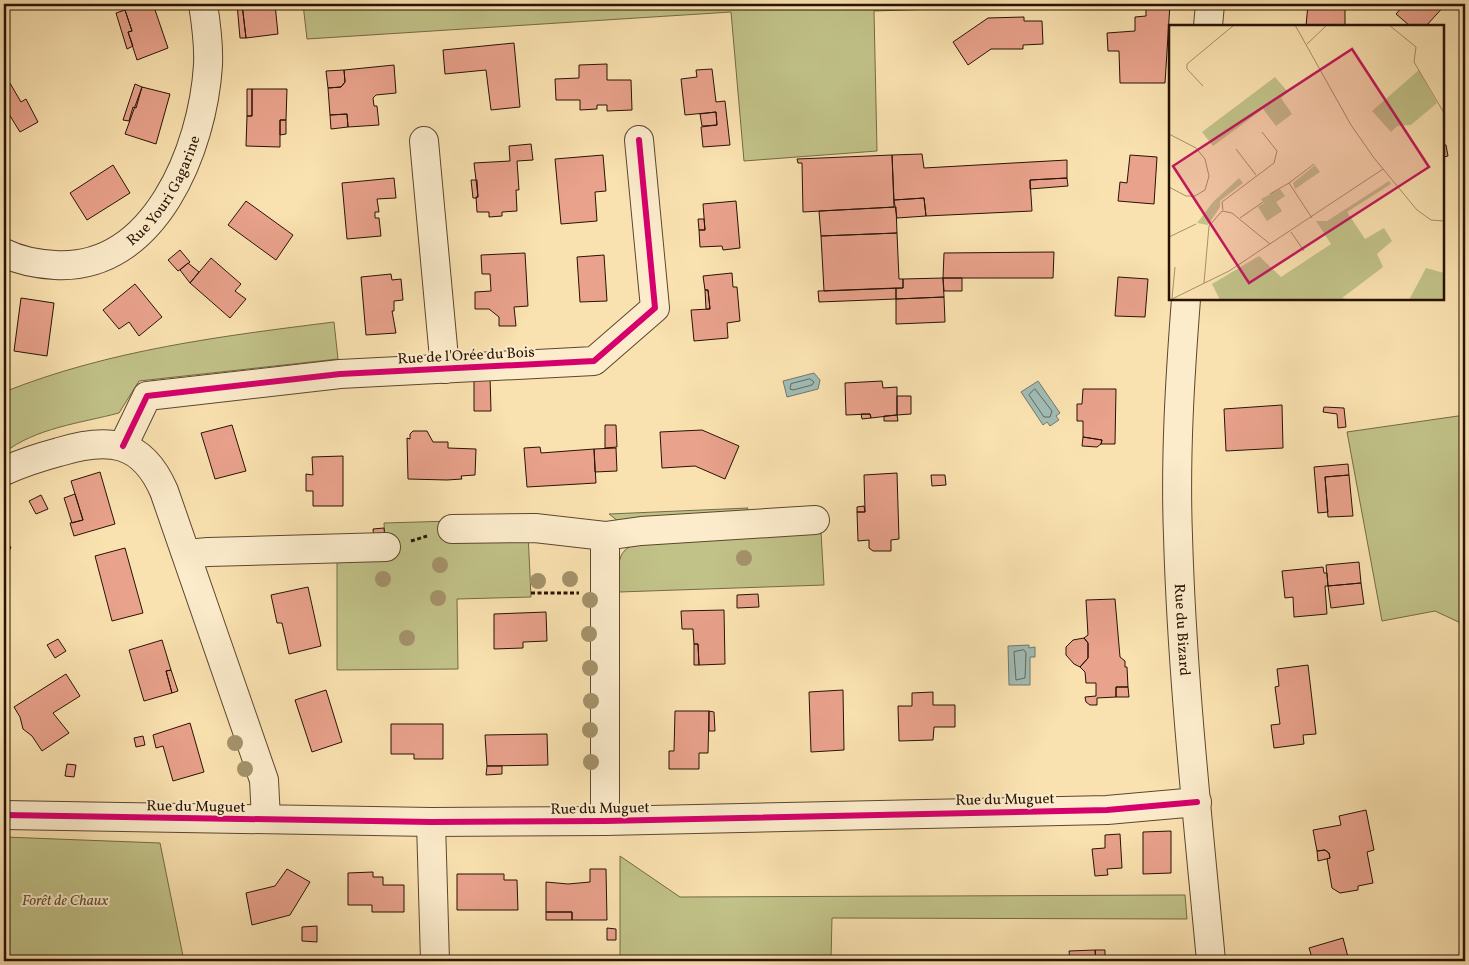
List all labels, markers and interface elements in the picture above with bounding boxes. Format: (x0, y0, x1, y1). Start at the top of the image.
inset map (1169, 25, 1444, 300)
street label: Rue Youri Gagarine (123, 133, 206, 252)
street label: Rue de l'Orée du Bois (397, 342, 535, 371)
street label: Rue du Bizard (1168, 583, 1194, 677)
street label: Rue du Muguet (955, 789, 1055, 812)
street label: Rue du Muguet (146, 796, 246, 819)
street label: Rue du Muguet (550, 798, 650, 821)
park label: Forêt de Chaux (22, 891, 108, 912)

